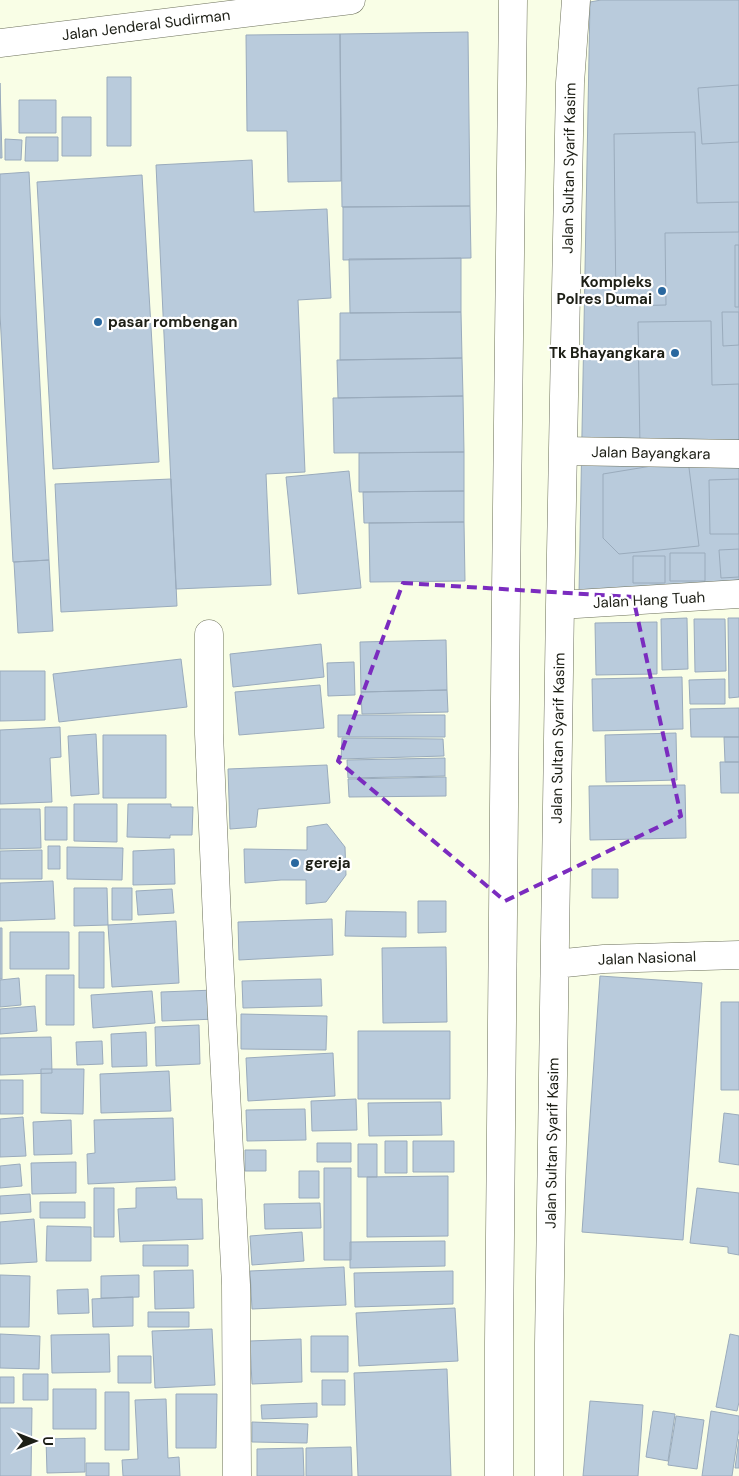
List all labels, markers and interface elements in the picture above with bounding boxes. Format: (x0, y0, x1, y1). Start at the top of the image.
street label: Jalan Jenderal Sudirman (61, 5, 231, 45)
street label: Jalan Sultan Syarif Kasim (558, 82, 580, 254)
place label: Kompleks Polres Dumai (557, 272, 652, 309)
marker: Kompleks Polres Dumai (656, 285, 668, 297)
place label: pasar rombengan (108, 312, 237, 332)
marker: pasar rombengan (92, 316, 104, 328)
place label: Tk Bhayangkara (549, 343, 665, 363)
marker: Tk Bhayangkara (669, 347, 681, 359)
street label: Jalan Bayangkara (591, 442, 711, 464)
street label: Jalan Hang Tuah (592, 587, 706, 613)
street label: Jalan Sultan Syarif Kasim (547, 652, 569, 824)
place label: gereja (305, 853, 351, 873)
marker: gereja (289, 857, 301, 869)
street label: Jalan Nasional (597, 946, 697, 970)
street label: Jalan Sultan Syarif Kasim (541, 1057, 563, 1229)
north arrow (10, 1416, 60, 1466)
text: U (39, 1436, 57, 1446)

